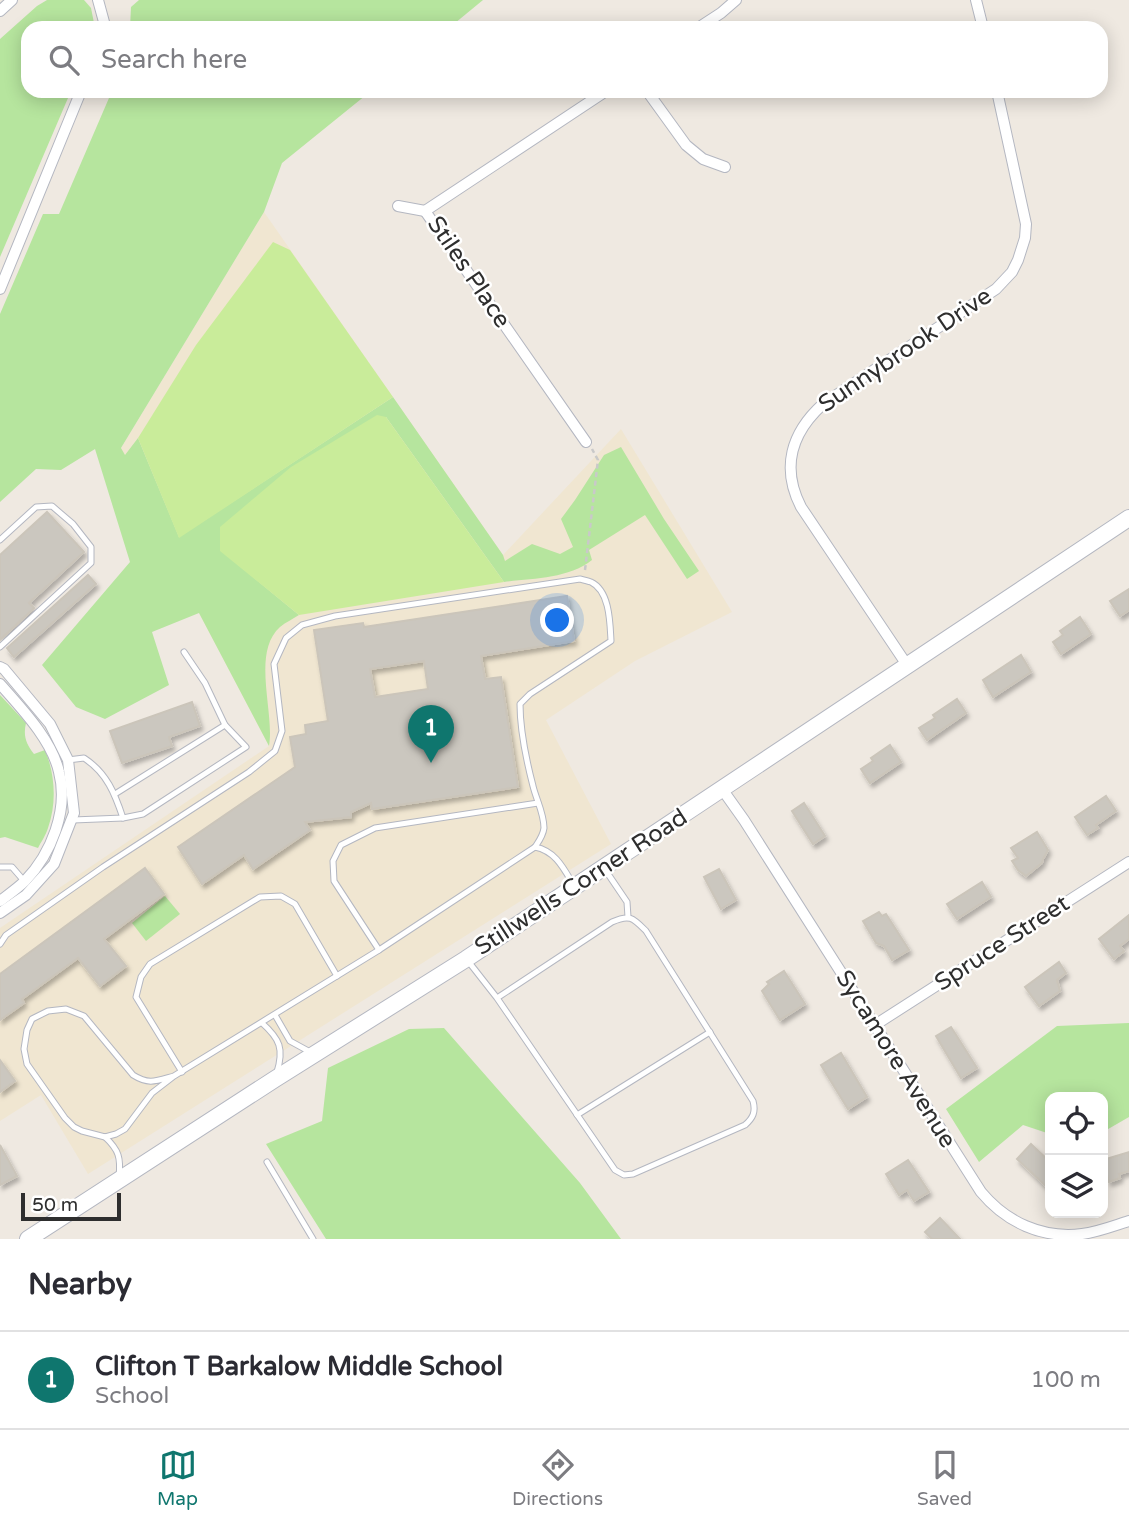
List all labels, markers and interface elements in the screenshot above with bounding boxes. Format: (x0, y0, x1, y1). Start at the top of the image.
search box (21, 21, 1108, 98)
icon: search (45, 41, 83, 79)
text: Search here (101, 44, 247, 75)
street label: Stiles Place (421, 211, 517, 333)
street label: Sunnybrook Drive (813, 281, 997, 419)
your location (540, 603, 574, 637)
pin: 1 (408, 705, 454, 763)
street label: Stillwells Corner Road (469, 802, 693, 962)
street label: Spruce Street (929, 889, 1075, 997)
street label: Sycamore Avenue (830, 965, 962, 1153)
map controls (1045, 1092, 1108, 1218)
button: locate (1045, 1092, 1108, 1155)
button: layers (1045, 1155, 1108, 1218)
scale bar (21, 1190, 121, 1222)
text: 50 m (32, 1194, 78, 1216)
text: Nearby (28, 1266, 132, 1303)
text: Clifton T Barkalow Middle School (95, 1351, 503, 1382)
text: 1 (44, 1366, 58, 1394)
text: 100 m (1031, 1366, 1101, 1394)
text: School (95, 1382, 169, 1410)
tab: Map (157, 1446, 198, 1510)
tab: Directions (512, 1446, 603, 1510)
tab: Saved (917, 1446, 972, 1510)

